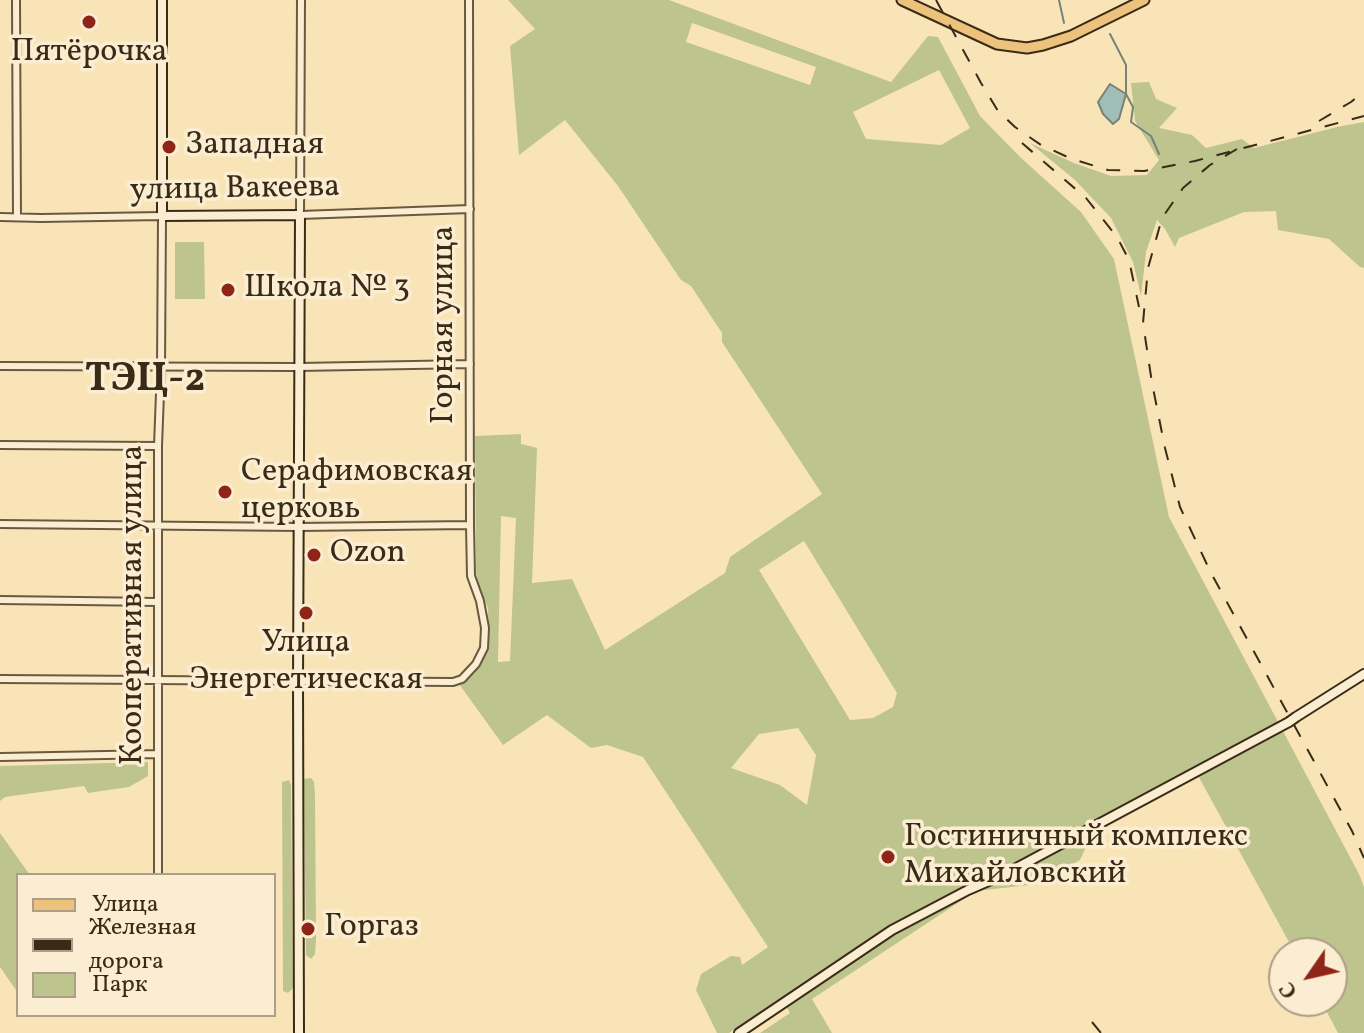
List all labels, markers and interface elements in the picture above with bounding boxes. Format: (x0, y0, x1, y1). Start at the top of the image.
marker: Пятёрочка (80, 13, 98, 31)
place label: Пятёрочка (11, 35, 167, 73)
place label: Западная (185, 128, 324, 166)
marker: Западная (160, 138, 178, 156)
street label: улица Вакеева (129, 170, 341, 212)
street label: Горная улица (427, 226, 465, 424)
place label: Школа № 3 (244, 271, 410, 309)
marker: Школа № 3 (219, 281, 237, 299)
district label: ТЭЦ-2 (85, 359, 205, 407)
street label: Кооперативная улица (116, 445, 154, 765)
place label: Серафимовская церковь (241, 455, 472, 530)
marker: Серафимовская церковь (216, 483, 234, 501)
place label: Ozon (330, 536, 406, 574)
marker: Ozon (305, 546, 323, 564)
marker: Улица Энергетическая (297, 604, 315, 622)
place label: Улица Энергетическая (189, 626, 423, 701)
place label: Гостиничный комплекс Михайловский (904, 820, 1248, 895)
marker: Гостиничный комплекс Михайловский (879, 848, 897, 866)
legend (16, 873, 276, 1017)
text: Улица (92, 888, 159, 922)
place label: Горгаз (324, 910, 419, 948)
text: Железная дорога (89, 911, 196, 979)
marker: Горгаз (299, 920, 317, 938)
north arrow (1268, 937, 1348, 1017)
text: Парк (92, 968, 148, 1002)
text: С (1273, 975, 1306, 1004)

